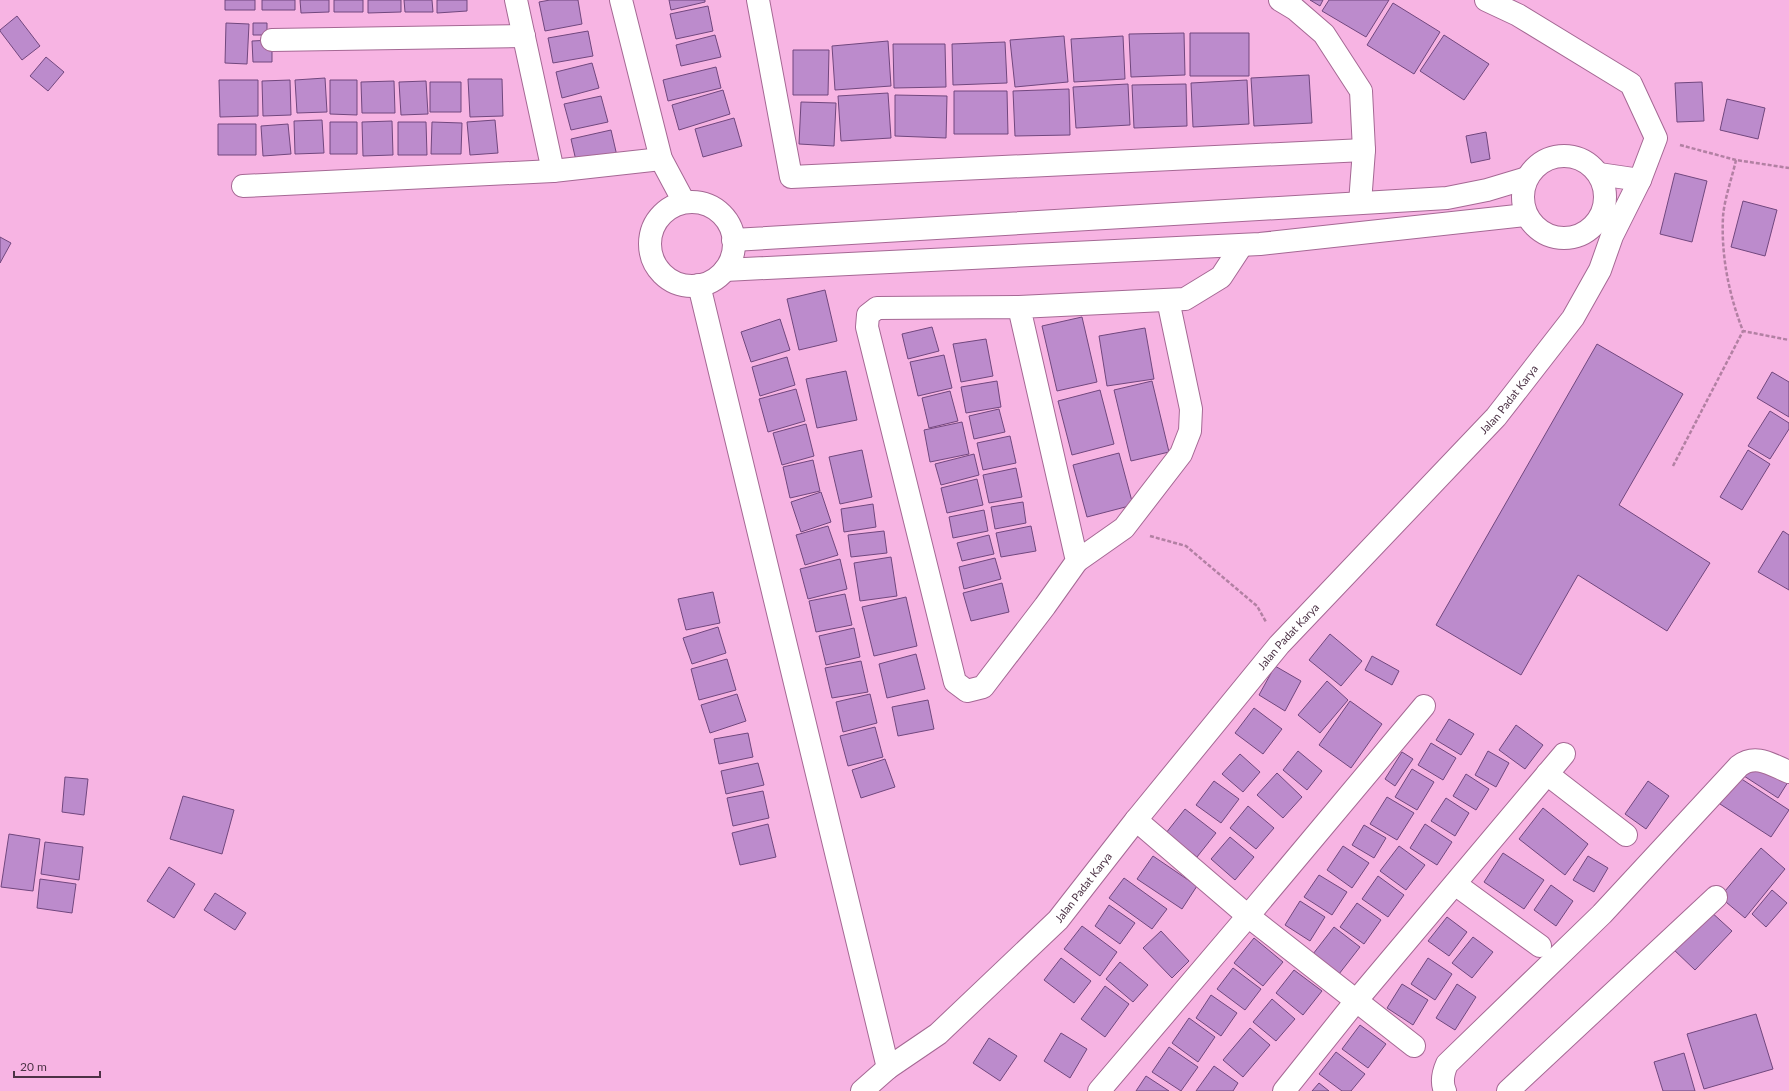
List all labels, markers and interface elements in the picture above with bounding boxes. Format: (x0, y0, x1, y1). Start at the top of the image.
street label: Jalan Padat Karya (1477, 362, 1540, 436)
street label: Jalan Padat Karya (1255, 600, 1321, 672)
street label: Jalan Padat Karya (1052, 850, 1114, 925)
scale bar (14, 1053, 100, 1079)
text: 20 m (20, 1059, 47, 1074)

